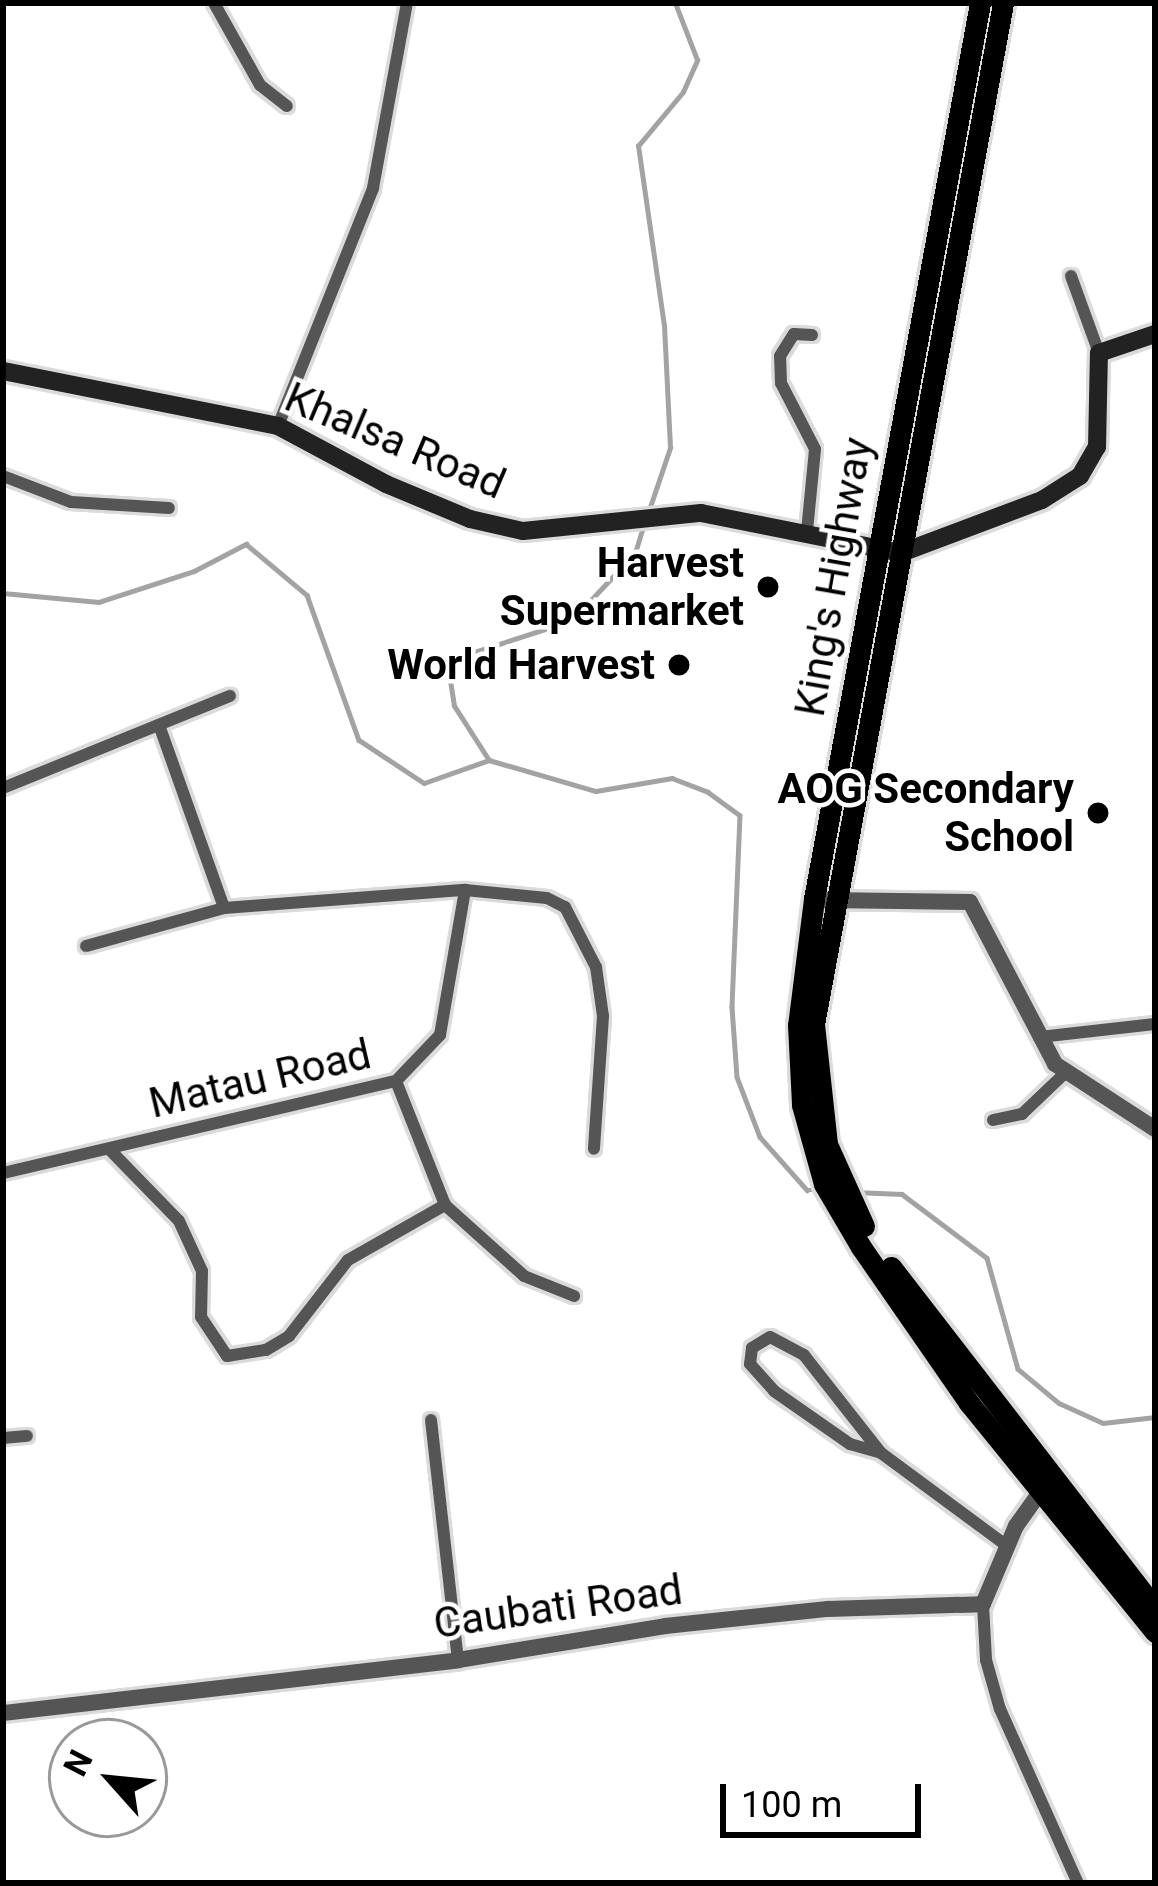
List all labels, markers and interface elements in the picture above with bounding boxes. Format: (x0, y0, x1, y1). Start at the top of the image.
street label: Khalsa Road (278, 372, 512, 510)
street label: King's Highway (785, 434, 883, 720)
place label: Harvest Supermarket (500, 538, 744, 636)
marker: Harvest Supermarket (755, 574, 781, 600)
place label: World Harvest (387, 640, 655, 690)
marker: World Harvest (666, 652, 692, 678)
place label: AOG Secondary School (777, 764, 1074, 862)
marker: AOG Secondary School (1085, 800, 1111, 826)
street label: Matau Road (144, 1029, 376, 1129)
street label: Caubati Road (430, 1565, 686, 1649)
north arrow (48, 1718, 168, 1838)
text: N (55, 1744, 101, 1782)
scale bar (726, 1760, 927, 1834)
text: 100 m (741, 1784, 842, 1826)

